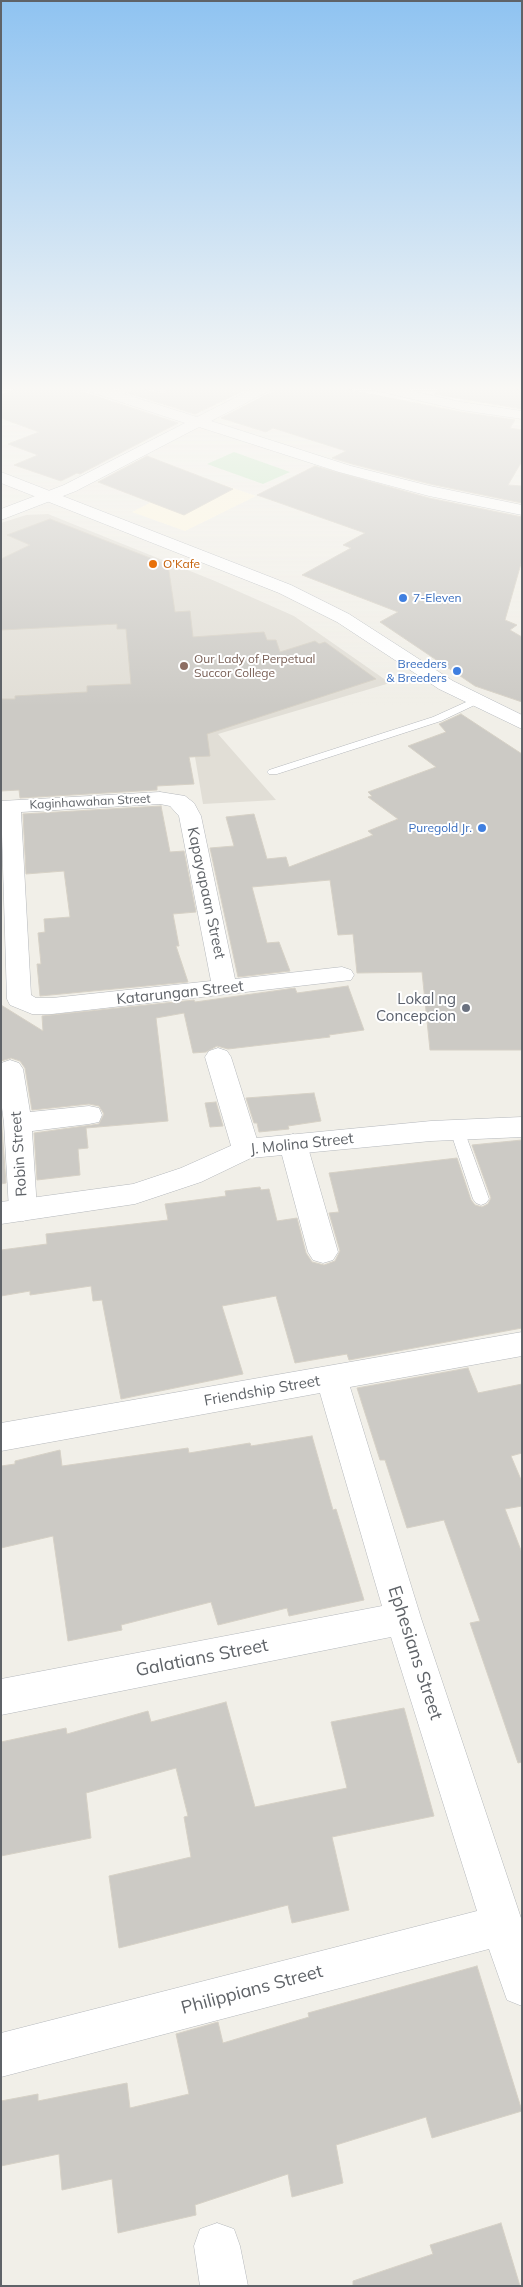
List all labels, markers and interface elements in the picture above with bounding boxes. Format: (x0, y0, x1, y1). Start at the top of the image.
place label: O’Kafe (163, 557, 200, 571)
marker: O’Kafe (147, 558, 159, 570)
place label: 7-Eleven (413, 591, 462, 605)
marker: 7-Eleven (397, 592, 409, 604)
place label: Our Lady of Perpetual Succor College (194, 652, 315, 680)
place label: Breeders & Breeders (386, 657, 447, 685)
marker: Our Lady of Perpetual Succor College (178, 660, 190, 672)
marker: Breeders & Breeders (451, 665, 463, 677)
street label: Kaginhawahan Street (29, 792, 151, 812)
place label: Puregold Jr. (408, 821, 472, 835)
marker: Puregold Jr. (476, 822, 488, 834)
street label: Kapayapaan Street (183, 825, 229, 961)
street label: Katarungan Street (115, 977, 245, 1009)
place label: Lokal ng Concepcion (376, 990, 456, 1025)
marker: Lokal ng Concepcion (460, 1002, 472, 1014)
street label: Robin Street (7, 1111, 31, 1197)
street label: J. Molina Street (249, 1130, 355, 1158)
street label: Friendship Street (203, 1372, 321, 1410)
street label: Ephesians Street (383, 1583, 447, 1723)
street label: Galatians Street (134, 1635, 270, 1681)
street label: Philippians Street (179, 1961, 325, 2019)

